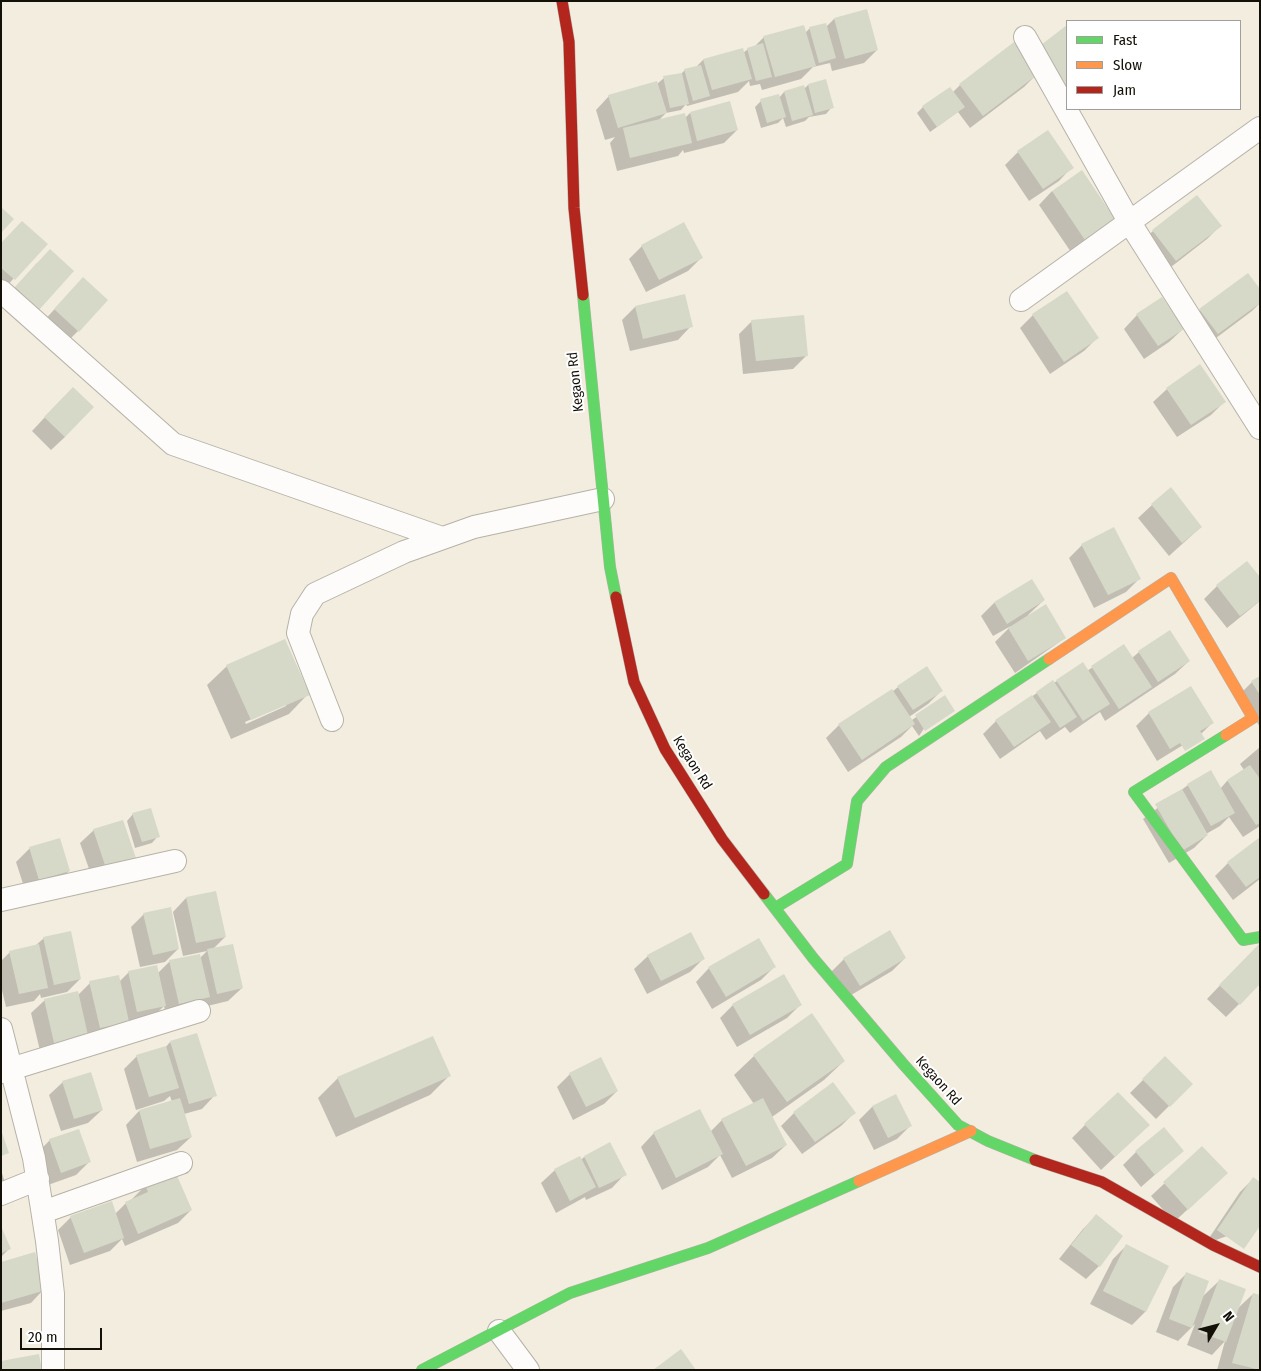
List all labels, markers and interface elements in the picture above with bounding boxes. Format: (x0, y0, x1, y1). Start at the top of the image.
legend (1066, 20, 1241, 110)
text: Fast (1113, 31, 1137, 49)
text: Slow (1113, 56, 1142, 74)
text: Jam (1113, 81, 1136, 99)
street label: Kegaon Rd (564, 351, 588, 413)
street label: Kegaon Rd (669, 733, 715, 793)
street label: Kegaon Rd (912, 1053, 964, 1109)
north arrow (1191, 1301, 1241, 1351)
text: N (1219, 1308, 1238, 1325)
scale bar (22, 1318, 105, 1350)
text: 20 m (28, 1328, 58, 1346)

